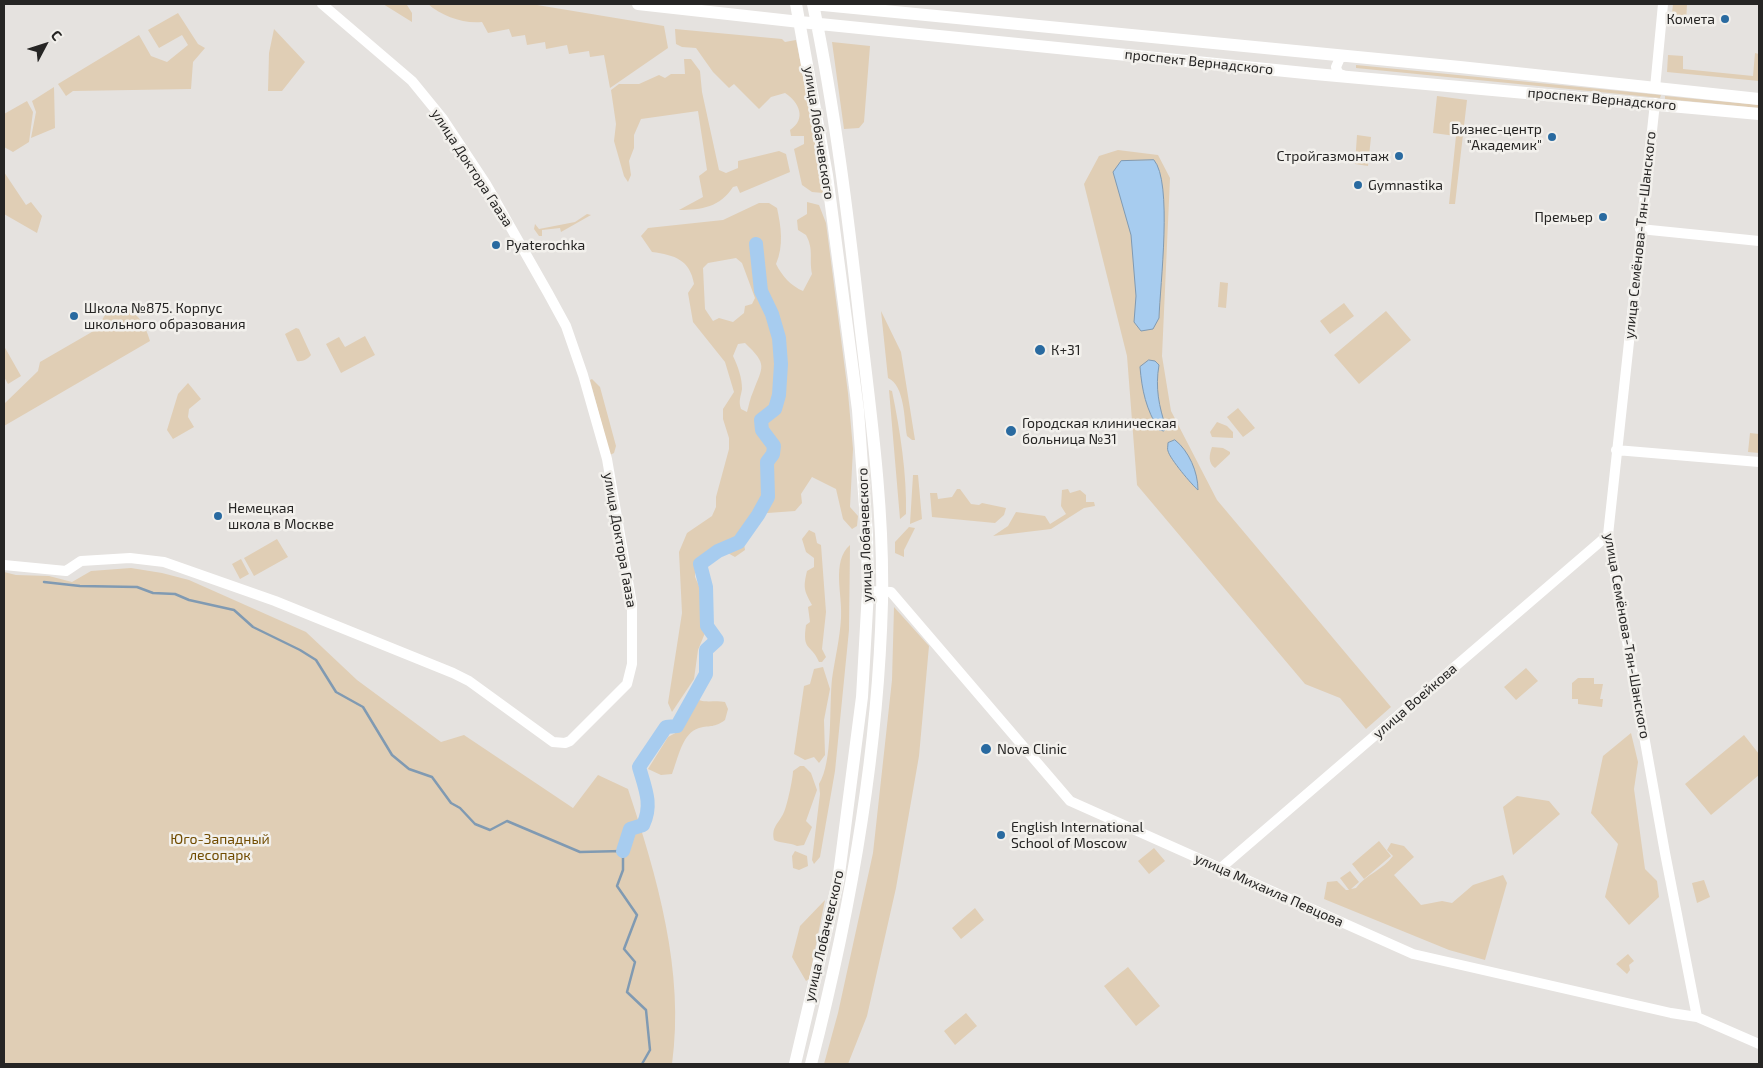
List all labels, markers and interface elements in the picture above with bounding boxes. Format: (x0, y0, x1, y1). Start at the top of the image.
place label: Комета (1666, 11, 1715, 27)
marker: Комета (1719, 13, 1731, 25)
north arrow (20, 20, 70, 70)
text: С (48, 26, 66, 44)
street label: проспект Вернадского (1124, 46, 1274, 78)
street label: улица Лобачевского (800, 65, 838, 201)
street label: проспект Вернадского (1527, 84, 1677, 114)
street label: улица Доктора Гааза (428, 106, 516, 230)
place label: Бизнес-центр "Академик" (1451, 121, 1542, 154)
street label: улица Семёнова-Тян-Шанского (1621, 130, 1659, 340)
marker: Бизнес-центр "Академик" (1546, 131, 1558, 143)
place label: Стройгазмонтаж (1276, 148, 1389, 164)
marker: Стройгазмонтаж (1393, 150, 1405, 162)
place label: Gymnastika (1368, 177, 1443, 193)
marker: Gymnastika (1352, 179, 1364, 191)
place label: Премьер (1534, 209, 1593, 225)
marker: Премьер (1597, 211, 1609, 223)
place label: Pyaterochka (506, 237, 585, 253)
marker: Pyaterochka (490, 239, 502, 251)
place label: Школа №875. Корпус школьного образования (84, 300, 246, 332)
marker: Школа №875. Корпус школьного образования (68, 310, 80, 322)
place label: К+31 (1051, 342, 1080, 358)
marker: К+31 (1033, 343, 1047, 357)
place label: Городская клиническая больница №31 (1022, 415, 1177, 448)
marker: Городская клиническая больница №31 (1004, 424, 1018, 438)
street label: улица Лобачевского (854, 467, 876, 603)
street label: улица Доктора Гааза (600, 471, 640, 609)
place label: Немецкая школа в Москве (228, 500, 334, 532)
marker: Немецкая школа в Москве (212, 510, 224, 522)
street label: улица Семёнова-Тян-Шанского (1601, 532, 1653, 740)
street label: улица Воейкова (1370, 660, 1460, 742)
place label: Nova Clinic (997, 741, 1067, 757)
marker: Nova Clinic (979, 742, 993, 756)
place label: English International School of Moscow (1011, 819, 1144, 852)
marker: English International School of Moscow (995, 829, 1007, 841)
park label: Юго-Западный лесопарк (170, 831, 270, 864)
street label: улица Михаила Певцова (1192, 850, 1346, 930)
street label: улица Лобачевского (801, 869, 847, 1003)

